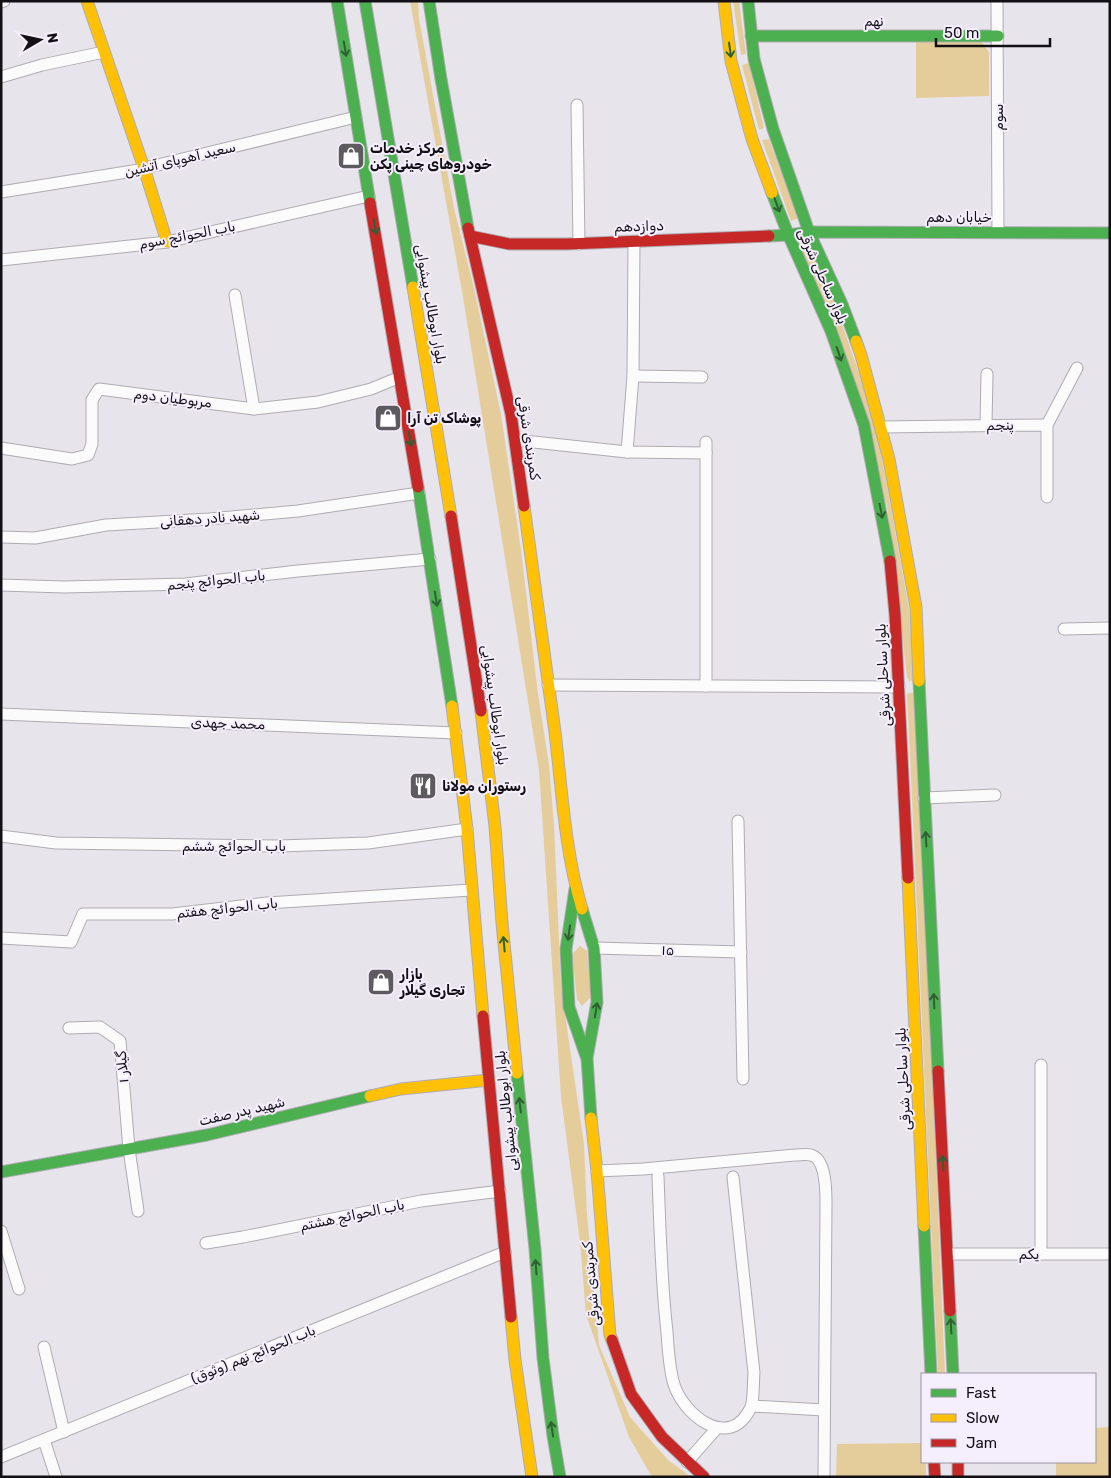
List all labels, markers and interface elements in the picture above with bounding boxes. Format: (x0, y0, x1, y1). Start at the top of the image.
street label: نهم (864, 13, 884, 30)
north arrow (15, 15, 65, 65)
scale bar (936, 15, 1050, 47)
text: 50 m (944, 24, 979, 42)
text: N (43, 32, 62, 44)
one-way arrow (341, 41, 351, 57)
one-way arrow (725, 41, 735, 57)
street label: سوم (990, 104, 1008, 130)
street label: سعید آهوپای آتشین (123, 138, 238, 182)
place label: مرکز خدمات خودروهای چینی پکن (370, 140, 492, 174)
shop icon: مرکز خدمات خودروهای چینی پکن (336, 141, 366, 171)
one-way arrow (773, 197, 782, 212)
street label: خیابان دهم (926, 209, 992, 226)
street label: دوازدهم (614, 217, 664, 236)
street label: باب الحوائج سوم (137, 218, 237, 255)
one-way arrow (370, 219, 380, 235)
street label: بلوار ساحلی شرقی (794, 226, 851, 327)
street label: بلوار ابوطالب پیشوایی (411, 243, 449, 366)
one-way arrow (835, 346, 845, 362)
street label: مربوطیان دوم (133, 385, 213, 413)
street label: کمربندی شرقی (513, 395, 544, 482)
shop icon: پوشاک تن آرا (373, 403, 403, 433)
place label: پوشاک تن آرا (407, 410, 481, 428)
street label: پنجم (986, 417, 1014, 435)
one-way arrow (405, 431, 415, 447)
one-way arrow (877, 503, 886, 519)
street label: شهید نادر دهقانی (159, 507, 261, 530)
street label: باب الحوائج پنجم (166, 567, 266, 596)
one-way arrow (431, 591, 441, 607)
street label: بلوار ساحلی شرقی (872, 623, 895, 727)
street label: بلوار ابوطالب پیشوایی (477, 644, 511, 767)
street label: محمد جهدی (190, 714, 266, 733)
restaurant icon: رستوران مولانا (408, 771, 438, 801)
place label: رستوران مولانا (442, 778, 526, 795)
one-way arrow (921, 831, 930, 847)
street label: باب الحوائج ششم (182, 838, 286, 857)
street label: باب الحوائج هفتم (176, 895, 279, 924)
one-way arrow (563, 924, 573, 940)
one-way arrow (499, 936, 509, 952)
street label: ۱۵ (661, 942, 675, 959)
place label: بازار تجاری گیلار (399, 966, 465, 999)
shop icon: بازار تجاری گیلار (366, 967, 396, 997)
one-way arrow (930, 993, 939, 1009)
one-way arrow (591, 1002, 601, 1018)
street label: بلوار ساحلی شرقی (892, 1027, 915, 1131)
street label: گیلار ۱ (113, 1049, 132, 1084)
street label: بلوار ابوطالب پیشوایی (492, 1050, 522, 1172)
street label: شهید پدر صفت (197, 1093, 287, 1131)
one-way arrow (515, 1098, 525, 1114)
one-way arrow (938, 1156, 947, 1172)
street label: باب الحوائج هشتم (298, 1196, 406, 1237)
street label: کمربندی شرقی (579, 1240, 604, 1327)
street label: یکم (1019, 1246, 1039, 1263)
one-way arrow (531, 1259, 541, 1275)
one-way arrow (946, 1318, 956, 1334)
street label: باب الحوائج نهم (وثوق) (188, 1322, 319, 1389)
legend (921, 1373, 1096, 1463)
text: Fast (966, 1384, 996, 1402)
text: Slow (966, 1409, 999, 1427)
one-way arrow (547, 1421, 557, 1437)
text: Jam (966, 1434, 997, 1452)

